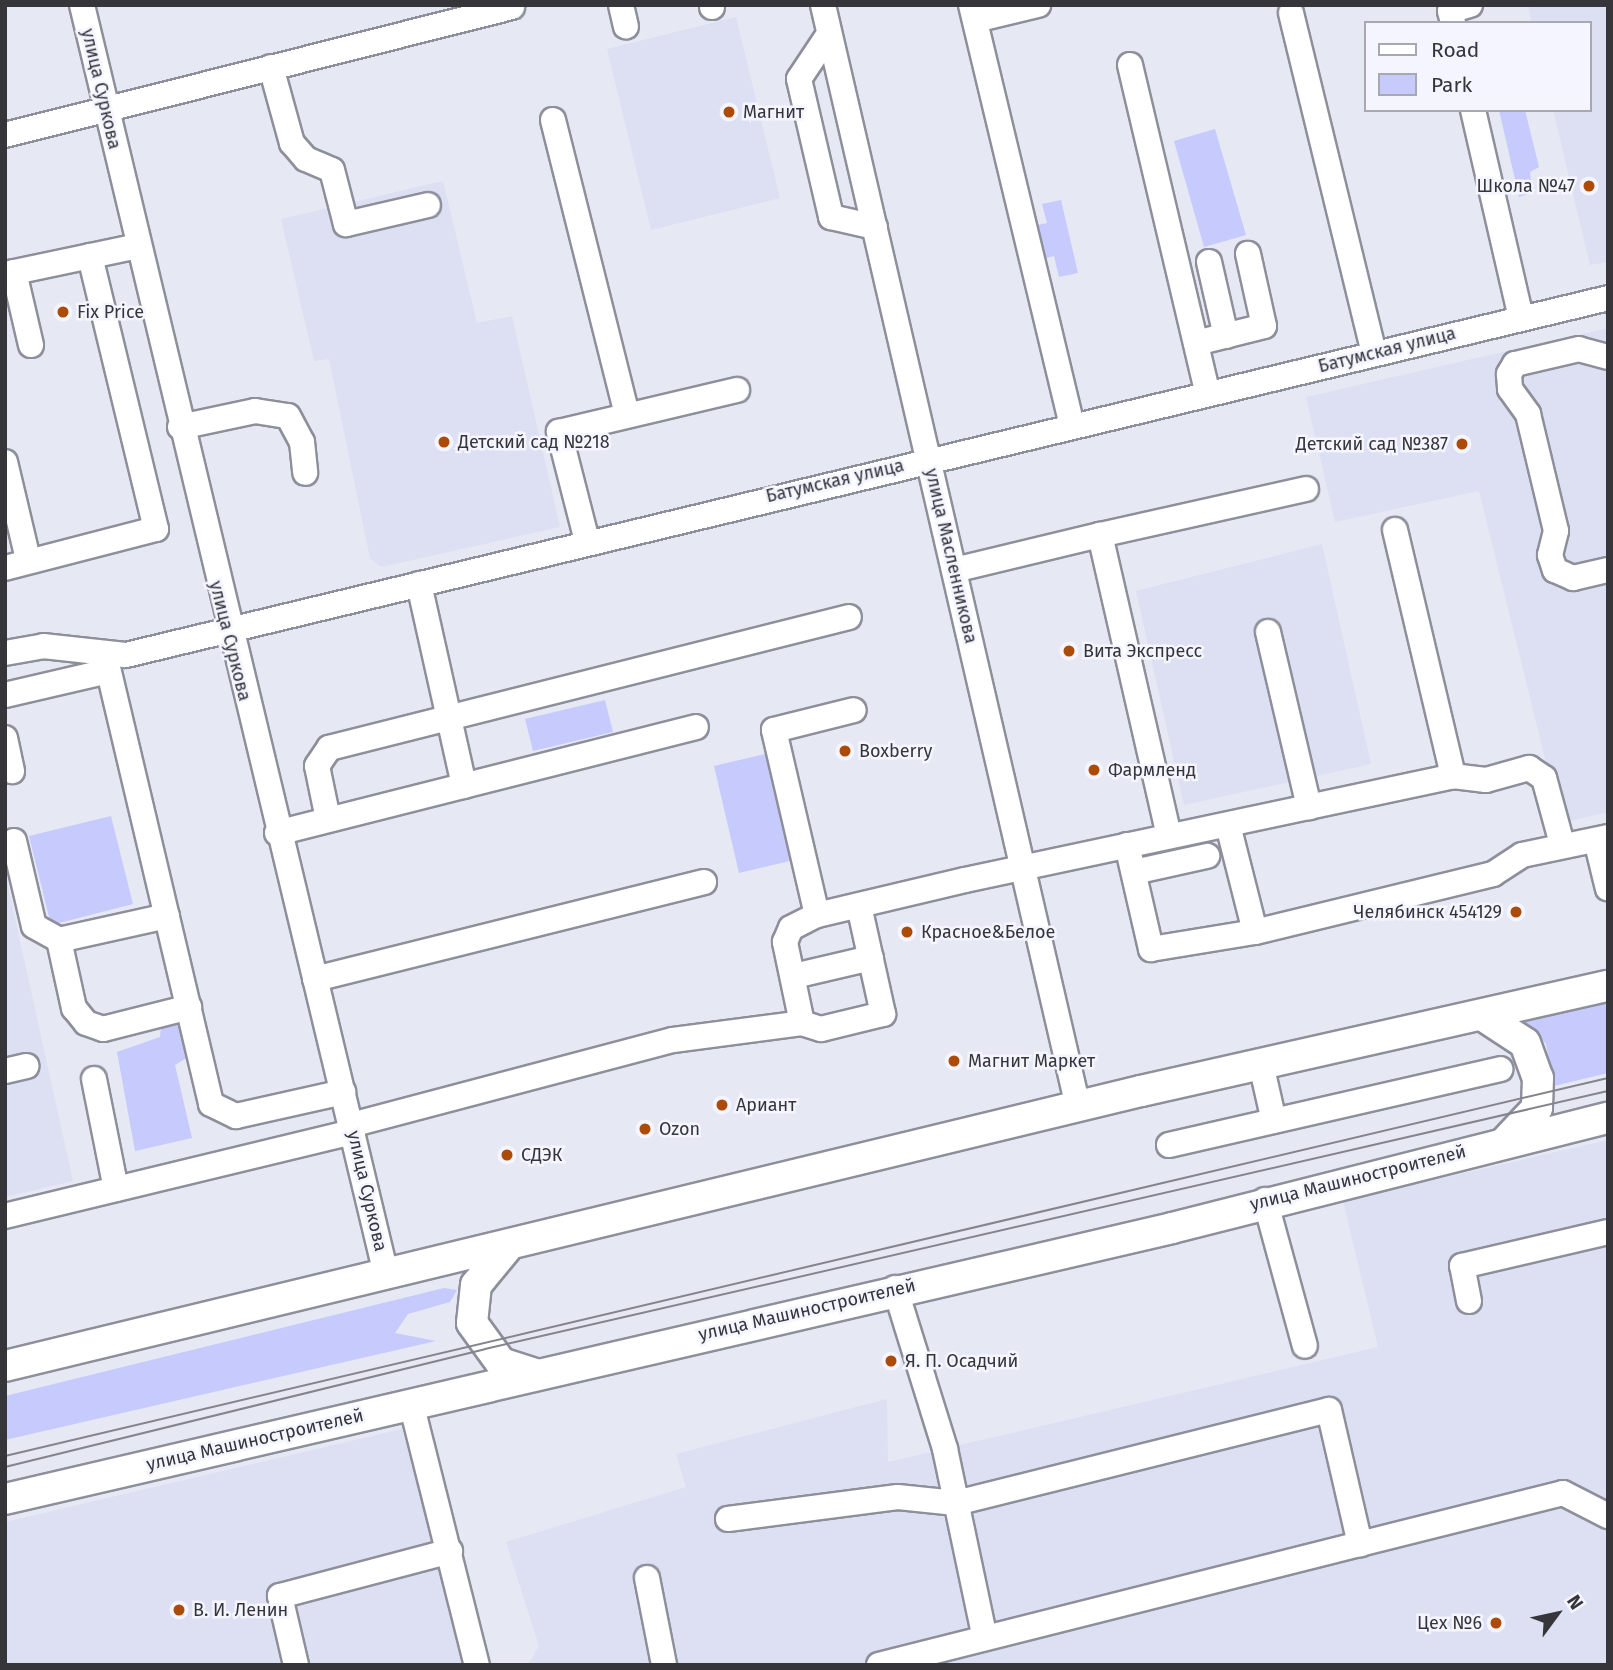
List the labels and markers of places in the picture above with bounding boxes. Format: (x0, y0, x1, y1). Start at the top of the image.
place label: Магнит (743, 101, 804, 123)
marker: Магнит (721, 104, 737, 120)
place label: Школа №47 (1477, 175, 1575, 197)
marker: Школа №47 (1581, 178, 1597, 194)
place label: Fix Price (77, 301, 144, 323)
marker: Fix Price (55, 304, 71, 320)
place label: Детский сад №218 (458, 431, 610, 453)
place label: Детский сад №387 (1296, 433, 1448, 455)
marker: Детский сад №218 (436, 434, 452, 450)
marker: Детский сад №387 (1454, 436, 1470, 452)
place label: Вита Экспресс (1083, 640, 1202, 662)
marker: Вита Экспресс (1061, 643, 1077, 659)
place label: Boxberry (859, 740, 932, 762)
marker: Boxberry (837, 743, 853, 759)
place label: Фармленд (1108, 759, 1196, 781)
marker: Фармленд (1086, 762, 1102, 778)
place label: Челябинск 454129 (1354, 901, 1502, 923)
marker: Челябинск 454129 (1508, 904, 1524, 920)
place label: Красное&Белое (921, 921, 1055, 943)
marker: Красное&Белое (899, 924, 915, 940)
place label: Магнит Маркет (968, 1050, 1095, 1072)
marker: Магнит Маркет (946, 1053, 962, 1069)
place label: Ариант (736, 1094, 796, 1116)
marker: Ариант (714, 1097, 730, 1113)
place label: Ozon (659, 1118, 700, 1140)
marker: Ozon (637, 1121, 653, 1137)
place label: СДЭК (521, 1144, 562, 1166)
marker: СДЭК (499, 1147, 515, 1163)
place label: Я. П. Осадчий (905, 1350, 1018, 1372)
marker: Я. П. Осадчий (883, 1353, 899, 1369)
place label: В. И. Ленин (193, 1599, 288, 1621)
marker: В. И. Ленин (171, 1602, 187, 1618)
place label: Цех №6 (1417, 1612, 1482, 1634)
marker: Цех №6 (1488, 1615, 1504, 1631)

